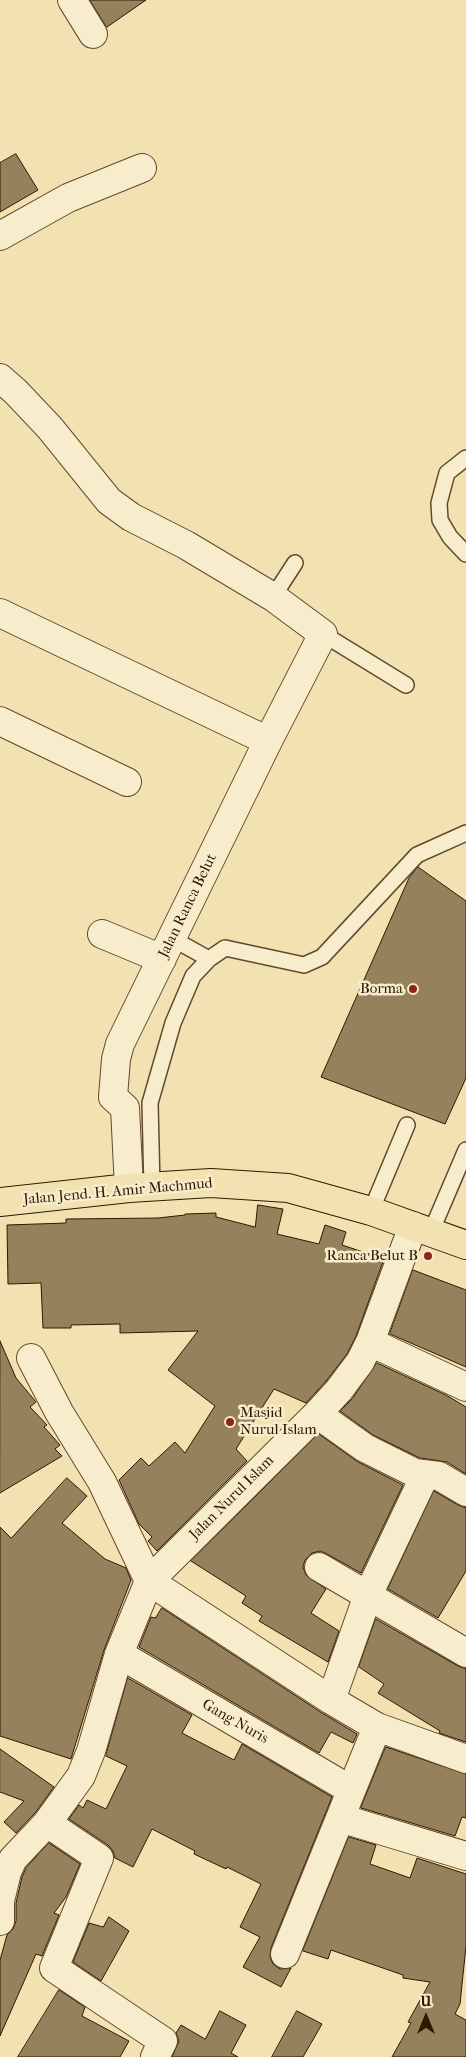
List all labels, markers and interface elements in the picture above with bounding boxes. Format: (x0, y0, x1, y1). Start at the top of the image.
street label: Jalan Ranca Belut (155, 851, 221, 961)
place label: Borma (360, 980, 403, 998)
marker: Borma (407, 983, 419, 995)
street label: Jalan Jend. H. Amir Machmud (23, 1175, 213, 1209)
place label: Ranca Belut B (327, 1247, 418, 1265)
marker: Ranca Belut B (422, 1250, 434, 1262)
place label: Masjid Nurul Islam (240, 1404, 317, 1439)
marker: Masjid Nurul Islam (224, 1416, 236, 1428)
street label: Jalan Nurul Islam (186, 1452, 278, 1544)
street label: Gang Nuris (199, 1696, 271, 1748)
north arrow (401, 1992, 451, 2042)
text: U (421, 1993, 431, 2010)

